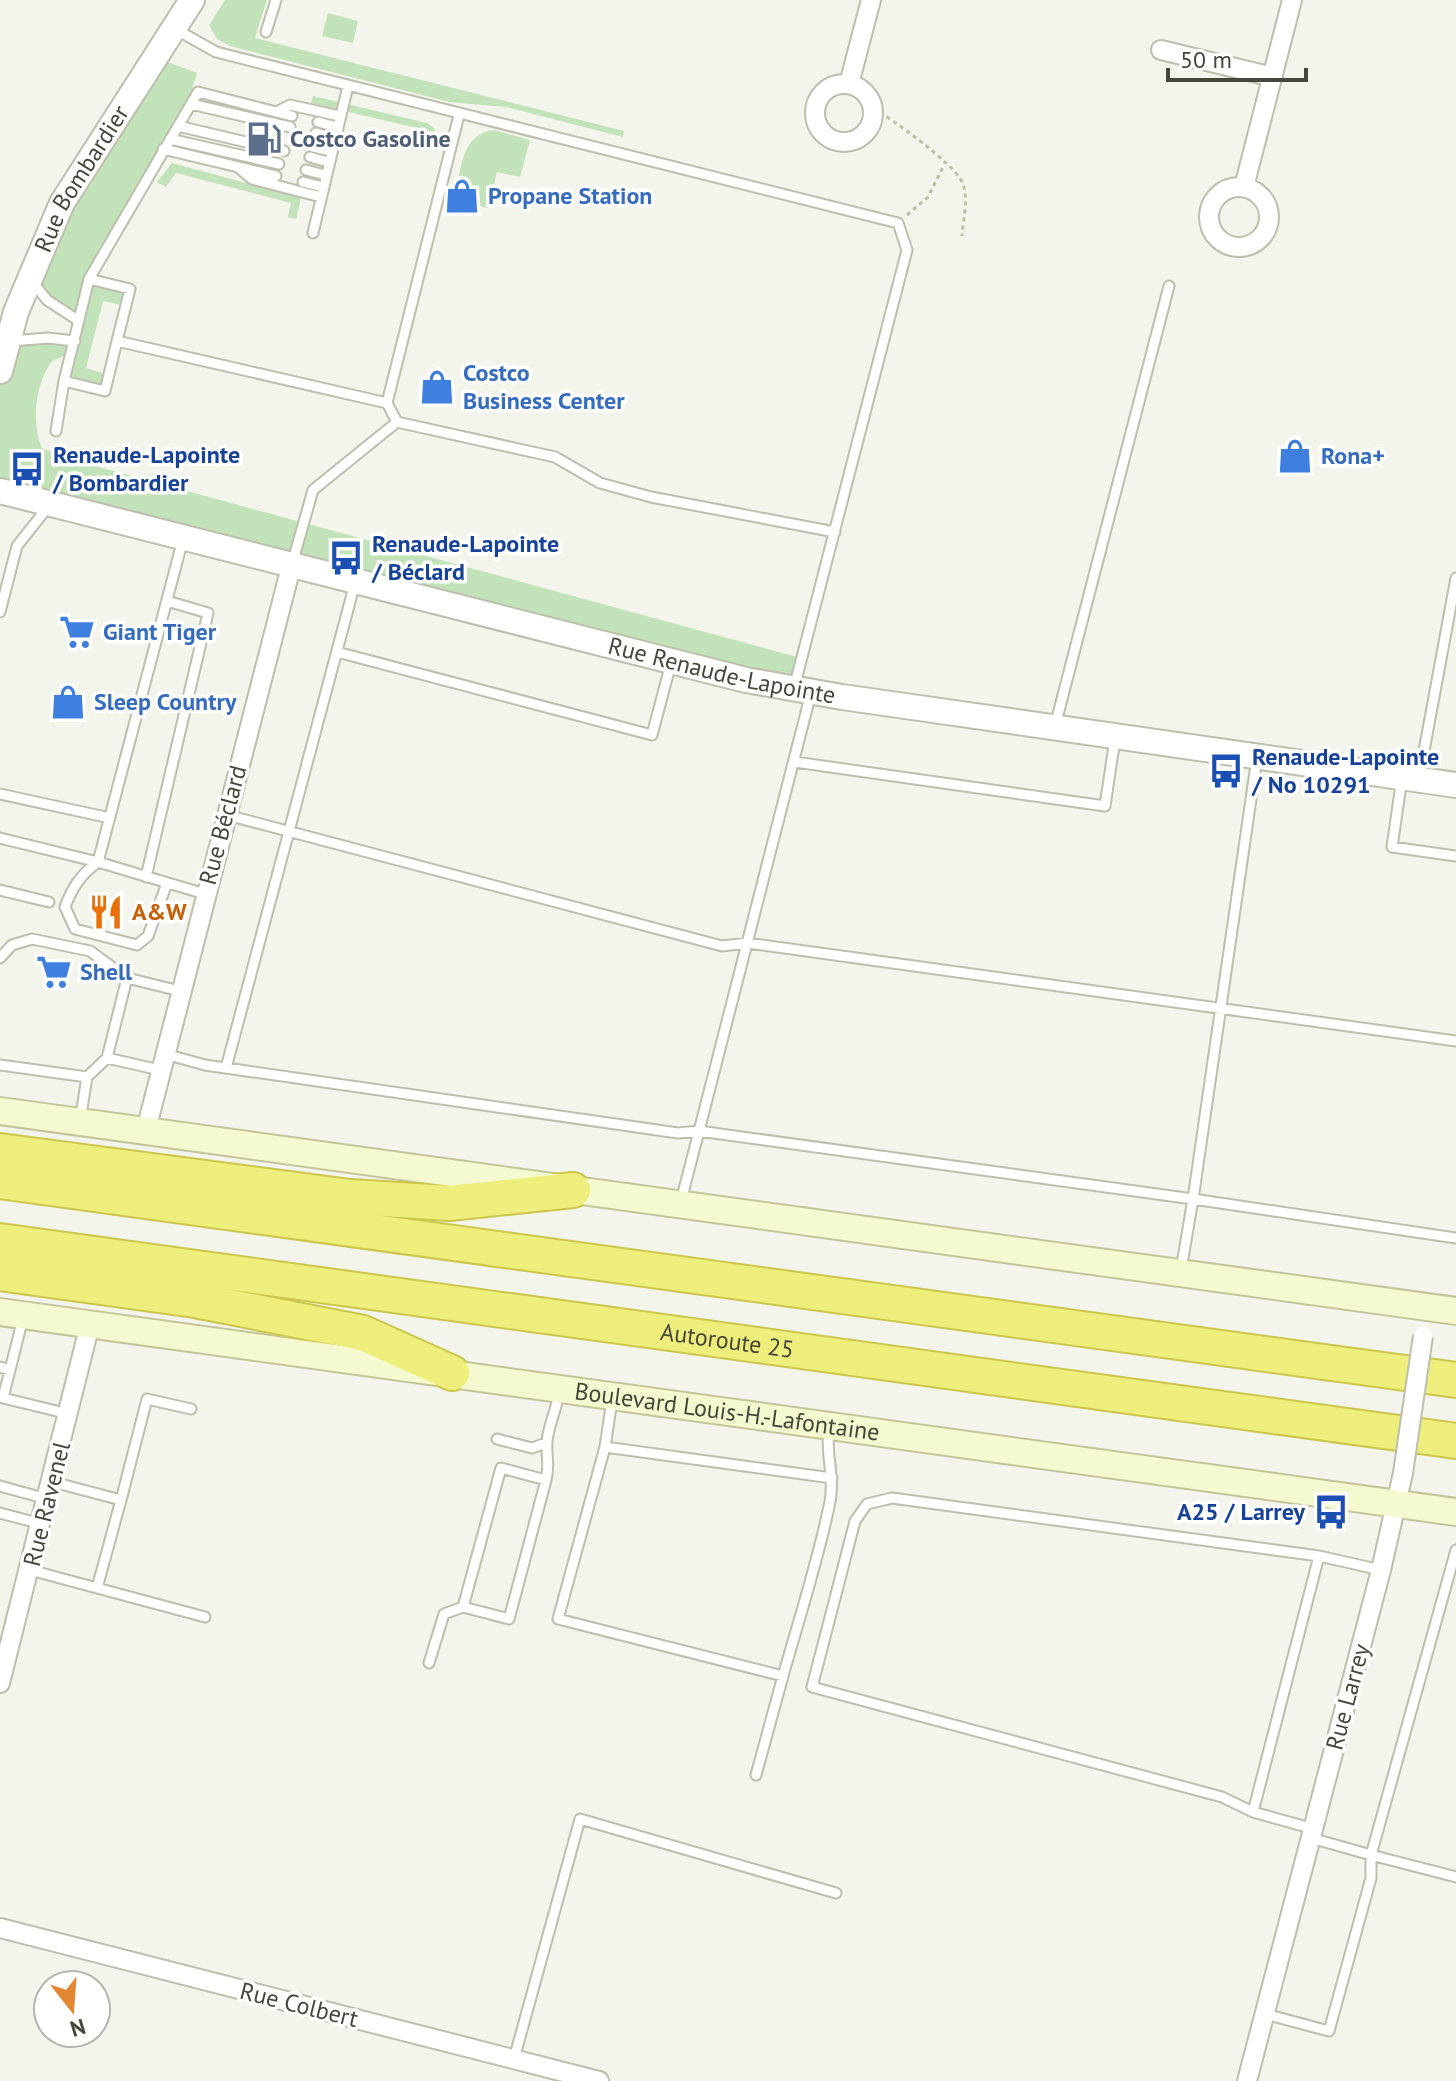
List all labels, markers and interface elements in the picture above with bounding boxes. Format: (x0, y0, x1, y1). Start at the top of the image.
scale bar (1168, 32, 1306, 82)
text: 50 m (1180, 44, 1232, 75)
street label: Rue Bombardier (27, 99, 136, 257)
fuel station icon: Costco Gasoline (245, 120, 283, 158)
place label: Costco Gasoline (290, 123, 451, 154)
shop icon: Propane Station (443, 177, 481, 215)
place label: Propane Station (488, 180, 652, 211)
place label: Costco Business Center (463, 357, 625, 416)
shop icon: Costco Business Center (418, 368, 456, 406)
shop icon: Rona+ (1276, 437, 1314, 475)
place label: Renaude-Lapointe / Bombardier (52, 439, 240, 498)
place label: Rona+ (1321, 440, 1385, 471)
bus stop icon: Renaude-Lapointe / Bombardier (8, 450, 46, 488)
place label: Renaude-Lapointe / Béclard (371, 528, 559, 587)
bus stop icon: Renaude-Lapointe / Béclard (327, 539, 365, 577)
supermarket icon: Giant Tiger (58, 613, 96, 651)
place label: Giant Tiger (103, 616, 217, 647)
street label: Rue Renaude-Lapointe (605, 630, 838, 711)
shop icon: Sleep Country (49, 683, 87, 721)
place label: Sleep Country (94, 686, 237, 717)
place label: Renaude-Lapointe / No 10291 (1251, 741, 1439, 800)
bus stop icon: Renaude-Lapointe / No 10291 (1207, 752, 1245, 790)
street label: Rue Béclard (192, 762, 253, 888)
restaurant icon: A&W (87, 893, 125, 931)
place label: A&W (132, 896, 187, 927)
supermarket icon: Shell (35, 953, 73, 991)
place label: Shell (80, 956, 133, 987)
street label: Autoroute 25 (659, 1316, 796, 1365)
street label: Boulevard Louis-H.-Lafontaine (573, 1375, 882, 1448)
street label: Rue Ravenel (16, 1438, 77, 1569)
bus stop icon: A25 / Larrey (1312, 1493, 1350, 1531)
place label: A25 / Larrey (1177, 1496, 1306, 1527)
street label: Rue Larrey (1318, 1640, 1377, 1753)
north arrow (32, 1969, 112, 2049)
street label: Rue Colbert (237, 1975, 361, 2034)
text: N (67, 2013, 89, 2044)

